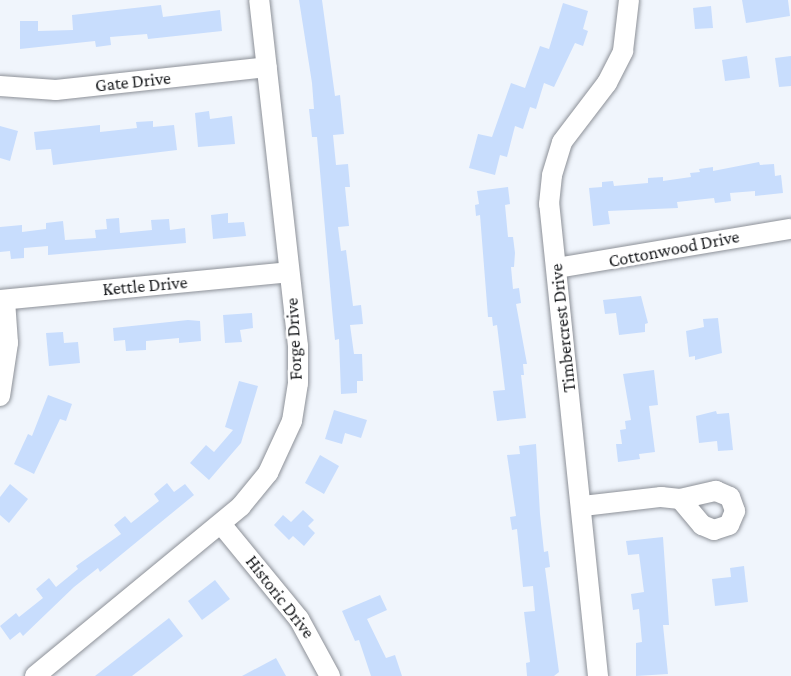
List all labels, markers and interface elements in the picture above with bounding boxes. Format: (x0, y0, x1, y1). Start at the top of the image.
street label: Gate Drive (94, 67, 172, 97)
street label: Cottonwood Drive (607, 226, 741, 272)
street label: Timbercrest Drive (546, 263, 580, 393)
street label: Kettle Drive (102, 272, 188, 300)
street label: Forge Drive (281, 297, 307, 381)
street label: Historic Drive (241, 551, 319, 643)

